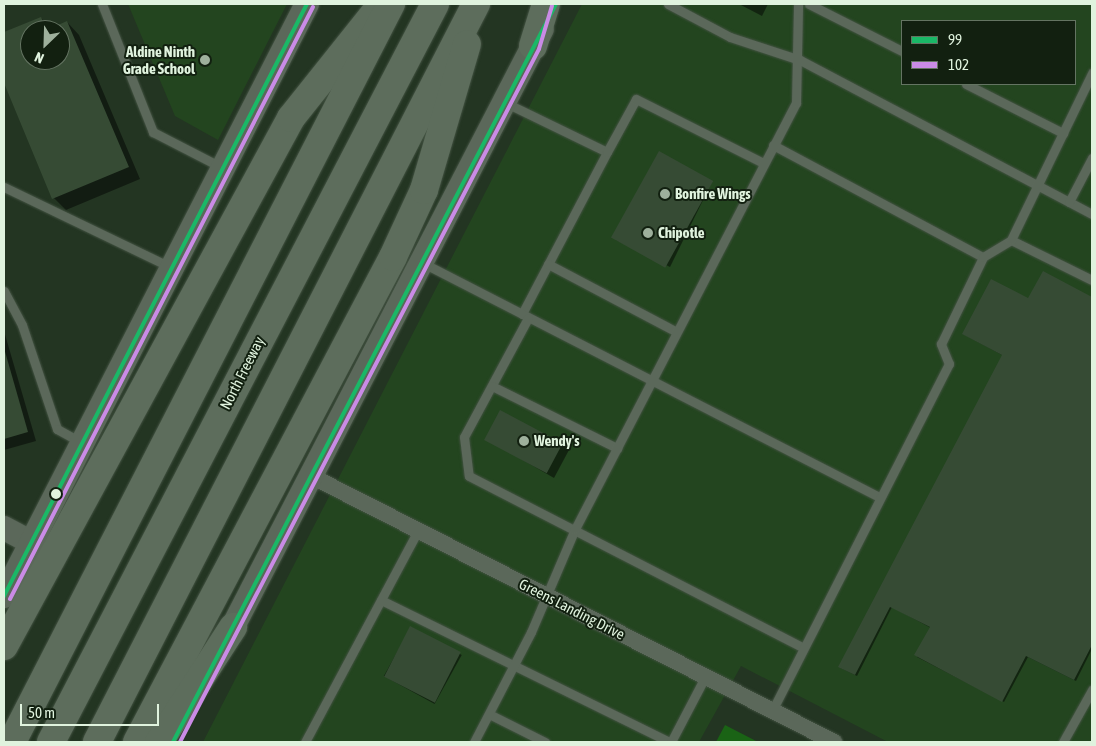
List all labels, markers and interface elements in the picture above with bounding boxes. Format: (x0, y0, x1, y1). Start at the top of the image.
north arrow (20, 20, 70, 70)
legend (901, 20, 1076, 85)
text: 99 (948, 31, 962, 48)
place label: Aldine Ninth Grade School (123, 42, 195, 77)
text: N (32, 49, 46, 67)
marker: Aldine Ninth Grade School (199, 54, 211, 66)
text: 102 (948, 56, 969, 73)
place label: Bonfire Wings (675, 185, 751, 203)
marker: Bonfire Wings (659, 188, 671, 200)
place label: Chipotle (658, 224, 705, 242)
marker: Chipotle (642, 227, 654, 239)
street label: North Freeway (216, 334, 268, 412)
place label: Wendy's (534, 432, 580, 450)
marker: Wendy's (518, 435, 530, 447)
unlabelled marker (51, 489, 61, 499)
street label: Greens Landing Drive (516, 575, 628, 643)
scale bar (22, 694, 161, 726)
text: 50 m (28, 704, 55, 721)

